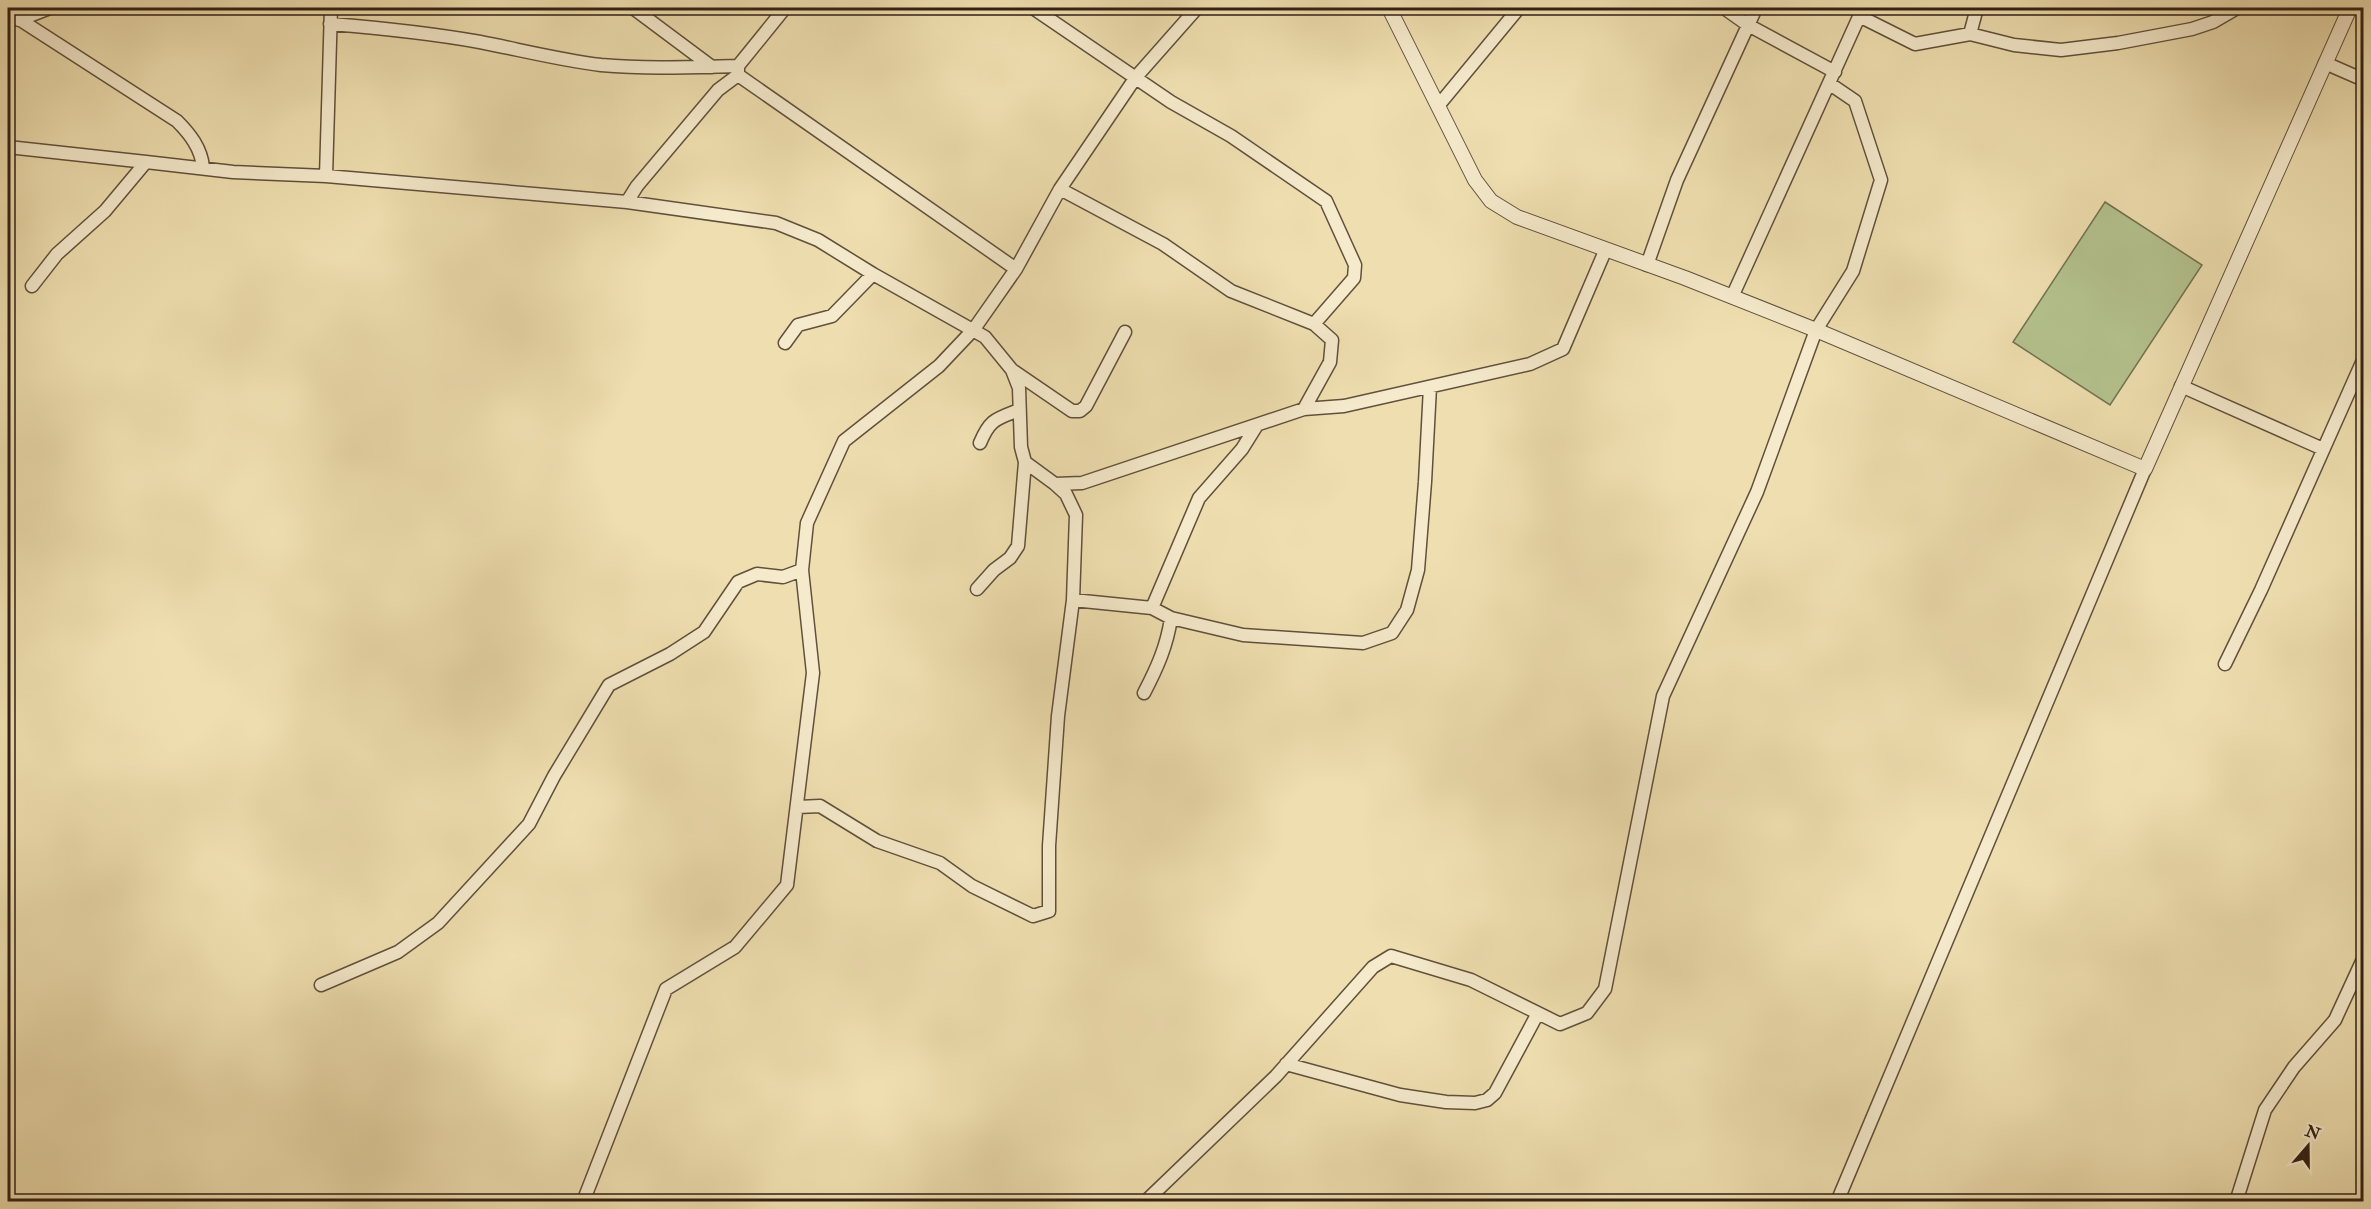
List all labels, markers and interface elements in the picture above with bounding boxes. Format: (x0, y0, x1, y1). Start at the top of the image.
north arrow (2278, 1116, 2338, 1176)
text: N (2302, 1121, 2324, 1145)

